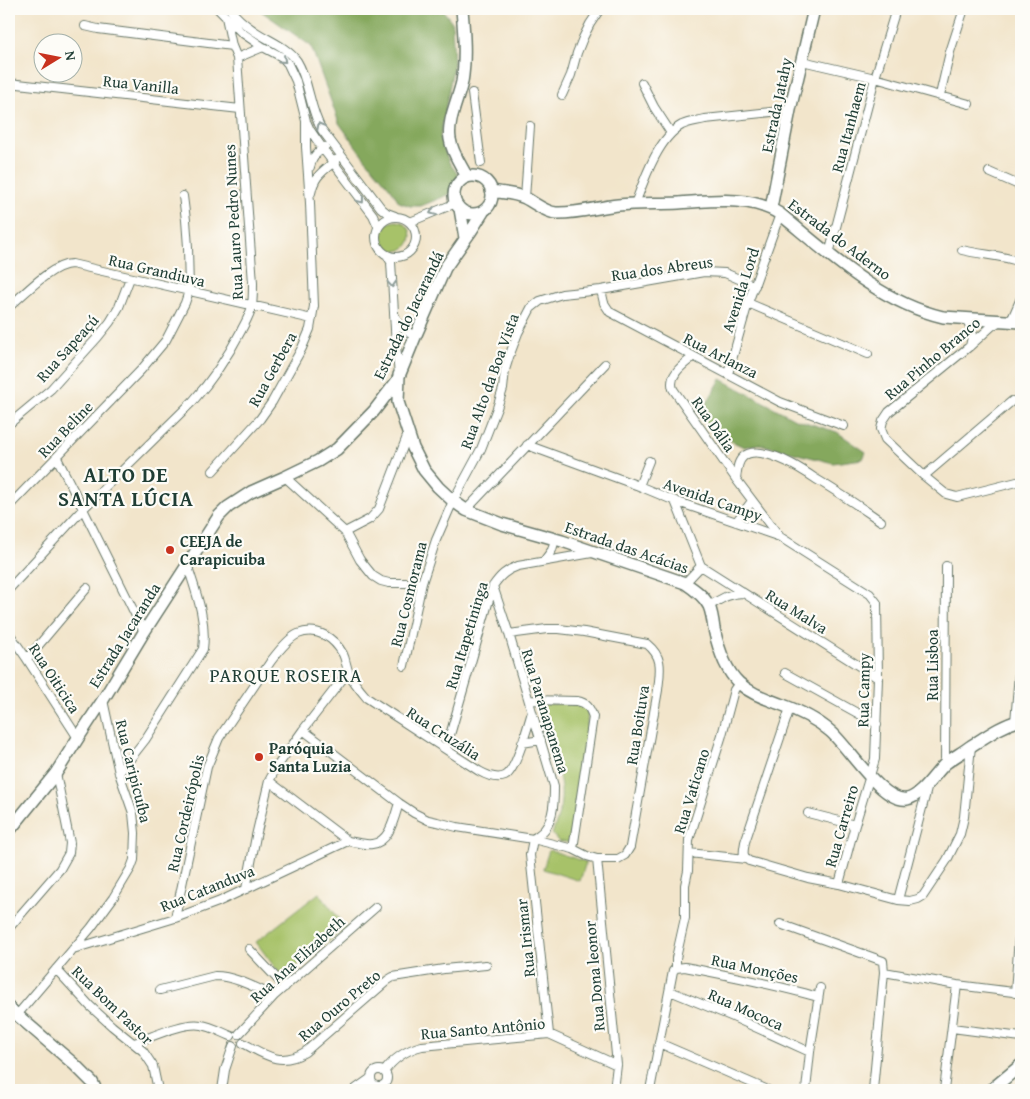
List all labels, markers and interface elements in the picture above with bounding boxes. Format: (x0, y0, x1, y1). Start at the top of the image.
north arrow (32, 32, 82, 82)
text: N (60, 49, 82, 63)
one-way arrow (277, 54, 286, 63)
street label: Estrada Jatahy (754, 55, 798, 155)
street label: Rua Vanilla (102, 68, 181, 100)
street label: Rua Itanhaem (824, 79, 872, 175)
one-way arrow (316, 122, 326, 131)
street label: Rua Lauro Pedro Nunes (217, 144, 249, 300)
street label: Estrada do Aderno (783, 192, 897, 286)
one-way arrow (355, 194, 364, 204)
one-way arrow (429, 206, 438, 217)
street label: Avenida Lord (715, 244, 765, 336)
street label: Estrada do Jacarandá (366, 246, 450, 383)
street label: Rua Grandiuva (106, 247, 208, 293)
street label: Rua dos Abreus (610, 249, 714, 287)
one-way arrow (386, 281, 397, 289)
street label: Rua Sapeaçú (30, 309, 104, 387)
street label: Rua Alto da Boa Vista (453, 309, 525, 452)
street label: Rua Pinho Branco (879, 311, 985, 405)
street label: Rua Arlanza (680, 326, 763, 384)
street label: Rua Gerbera (242, 327, 303, 411)
street label: Rua Dália (686, 391, 742, 457)
street label: Rua Beline (32, 395, 98, 463)
district label: ALTO DE SANTA LÚCIA (58, 459, 194, 514)
street label: Avenida Campy (660, 471, 766, 527)
street label: Estrada das Acácias (562, 515, 692, 579)
place label: CEEJA de Carapicuiba (180, 529, 266, 571)
street label: Rua Cosmorama (383, 538, 433, 649)
marker: CEEJA de Carapicuiba (164, 544, 176, 556)
street label: Estrada Jacaranda (82, 577, 166, 692)
street label: Rua Itapetininga (438, 578, 494, 692)
street label: Rua Malva (761, 582, 833, 640)
street label: Rua Lisboa (920, 629, 944, 701)
street label: Rua Oiticica (23, 638, 87, 718)
street label: Rua Paranapanema (516, 646, 576, 777)
street label: Rua Campy (850, 652, 876, 728)
district label: PARQUE ROSEIRA (209, 661, 363, 689)
street label: Rua Boituva (619, 683, 655, 766)
street label: Rua Cruzália (402, 700, 486, 766)
street label: Rua Caripicuíba (110, 717, 159, 826)
place label: Paróquia Santa Luzia (269, 736, 352, 778)
street label: Rua Vaticano (667, 745, 715, 837)
marker: Paróquia Santa Luzia (253, 751, 265, 763)
street label: Rua Cordeirópolis (160, 752, 210, 874)
street label: Rua Carreiro (818, 782, 864, 870)
street label: Rua Catanduva (156, 858, 258, 918)
street label: Rua Irismar (509, 897, 541, 978)
street label: Rua Ana Elizabeth (244, 910, 350, 1008)
street label: Rua Dona leonor (577, 919, 611, 1032)
street label: Rua Monções (709, 947, 801, 989)
street label: Rua Bom Pastor (67, 960, 160, 1051)
street label: Rua Ouro Preto (292, 963, 386, 1047)
street label: Rua Mococa (705, 982, 788, 1036)
street label: Rua Santo Antônio (420, 1011, 546, 1045)

